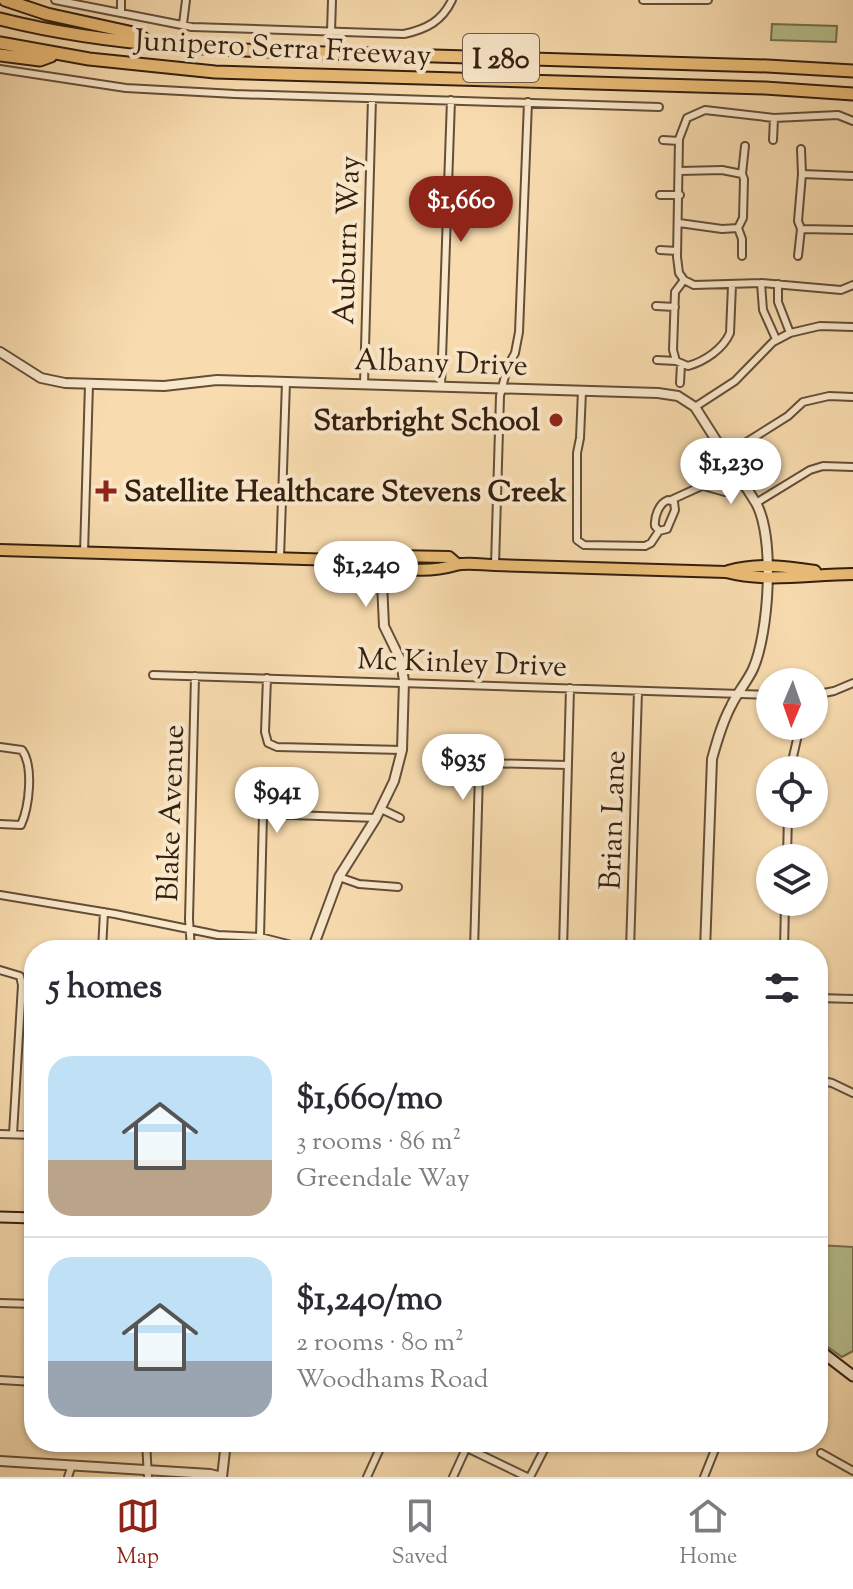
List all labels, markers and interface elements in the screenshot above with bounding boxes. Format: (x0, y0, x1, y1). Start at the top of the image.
street label: Junipero Serra Freeway (131, 20, 432, 79)
road number: I 280 (463, 34, 539, 82)
street label: Auburn Way (324, 155, 373, 325)
pin: $1,660 (396, 176, 526, 244)
text: $1,660 (427, 183, 495, 220)
street label: Albany Drive (353, 340, 528, 389)
place label: Starbright School (313, 401, 541, 444)
marker: Starbright School (547, 411, 565, 429)
pin: $1,230 (666, 438, 796, 506)
text: $1,230 (698, 445, 764, 482)
place label: Satellite Healthcare Stevens Creek (124, 472, 567, 515)
marker: Satellite Healthcare Stevens Creek (95, 480, 117, 502)
pin: $1,240 (301, 541, 431, 609)
text: $1,240 (332, 548, 400, 585)
street label: Mc Kinley Drive (356, 639, 568, 690)
north arrow (756, 668, 828, 740)
map controls (756, 668, 828, 916)
street label: Blake Avenue (148, 724, 197, 902)
pin: $935 (416, 734, 510, 802)
text: $935 (440, 741, 486, 778)
street label: Brian Lane (591, 749, 638, 891)
button: locate (756, 756, 828, 828)
pin: $941 (230, 767, 324, 835)
text: $941 (253, 774, 301, 811)
button: layers (756, 844, 828, 916)
text: 5 homes (48, 964, 162, 1013)
icon: filters (760, 966, 804, 1010)
text: $1,660/mo (296, 1075, 443, 1124)
icon: home (112, 1088, 208, 1184)
text: 3 rooms · 86 m² (296, 1124, 461, 1161)
text: Greendale Way (296, 1161, 470, 1198)
text: $1,240/mo (296, 1276, 442, 1325)
icon: home (112, 1289, 208, 1385)
text: 2 rooms · 80 m² (296, 1325, 464, 1362)
text: Woodhams Road (296, 1362, 488, 1399)
tab: Map (116, 1494, 160, 1574)
tab: Saved (391, 1494, 448, 1574)
tab: Home (680, 1494, 737, 1574)

